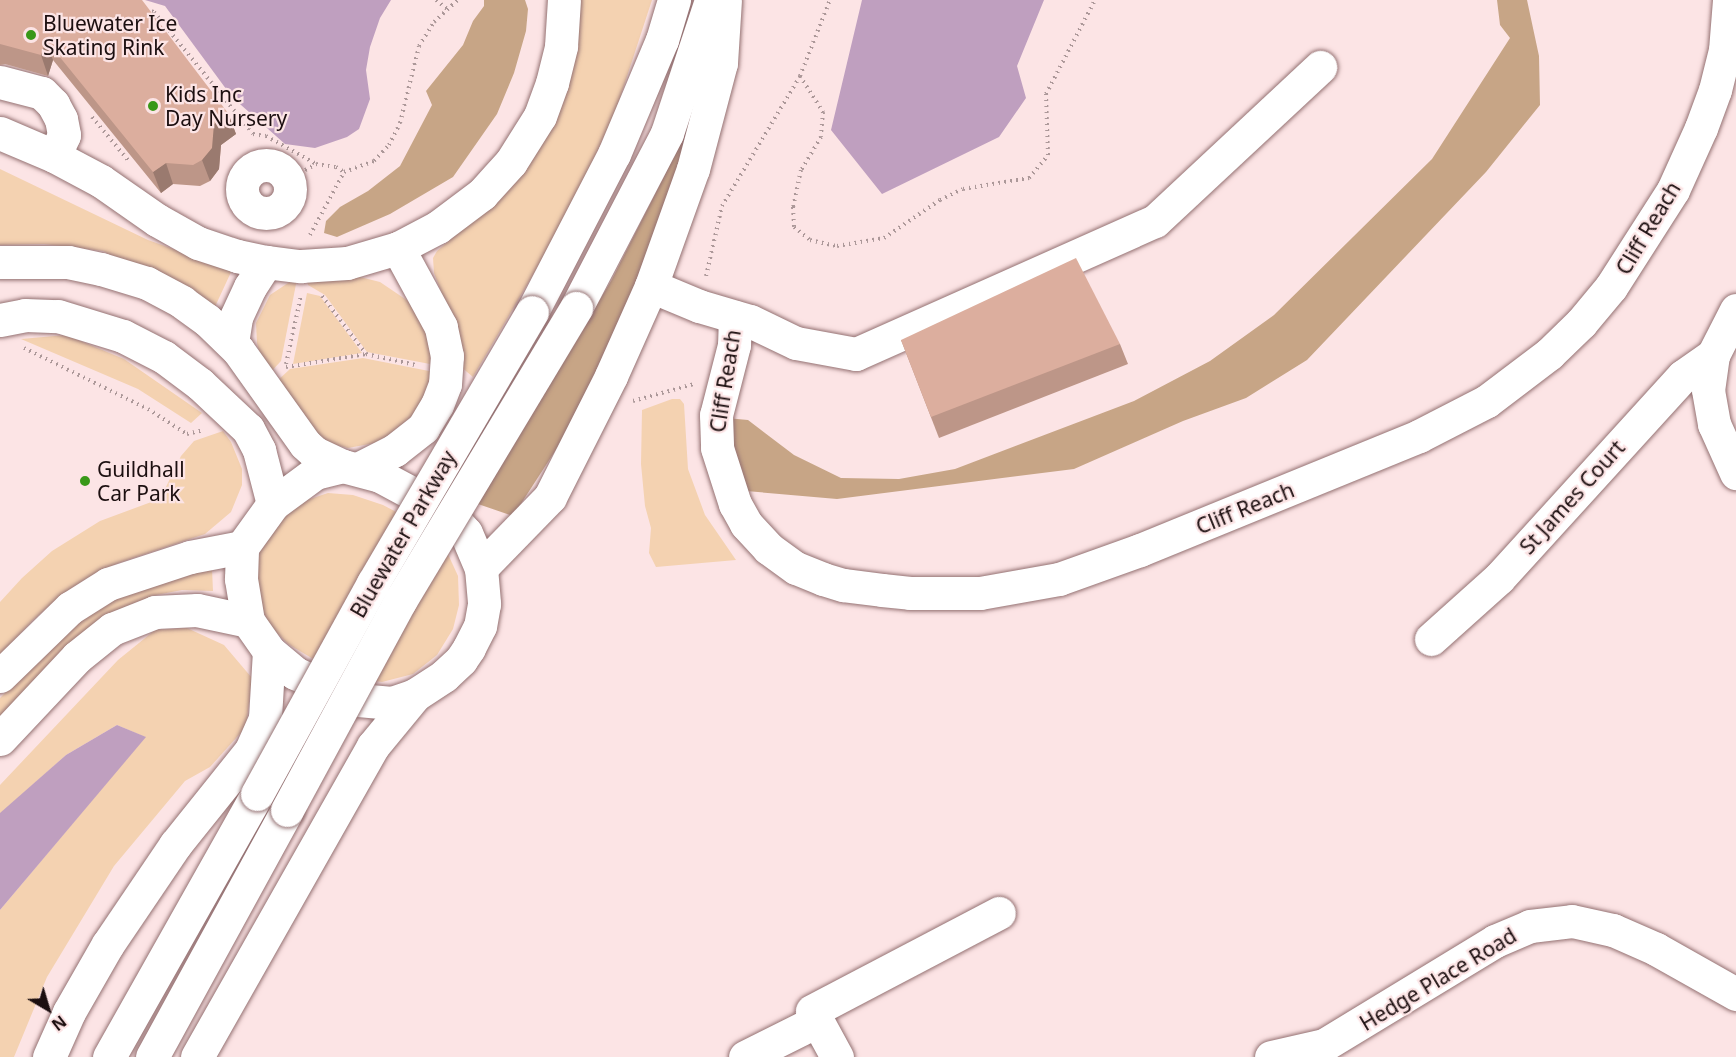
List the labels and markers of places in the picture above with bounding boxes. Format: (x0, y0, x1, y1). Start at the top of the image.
place label: Bluewater Ice Skating Rink (43, 10, 177, 60)
marker: Bluewater Ice Skating Rink (24, 28, 38, 42)
place label: Kids Inc Day Nursery (165, 81, 287, 131)
marker: Kids Inc Day Nursery (146, 99, 160, 113)
place label: Guildhall Car Park (97, 456, 185, 506)
marker: Guildhall Car Park (78, 474, 92, 488)

